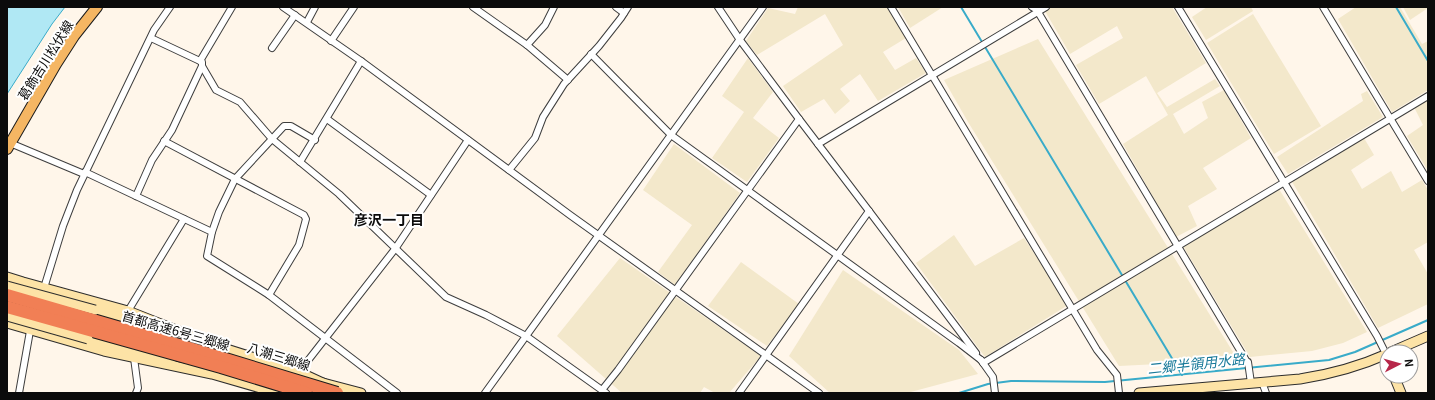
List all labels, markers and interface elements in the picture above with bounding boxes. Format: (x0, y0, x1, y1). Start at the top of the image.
street label: 葛飾吉川松伏線 (13, 16, 77, 104)
district label: 彦沢一丁目 (354, 209, 424, 229)
street label: 首都高速6号三郷線 (120, 306, 232, 354)
street label: 八潮三郷線 (245, 337, 313, 375)
north arrow (1379, 344, 1419, 384)
water label: 二郷半領用水路 (1146, 348, 1247, 378)
text: N (1402, 358, 1418, 368)

